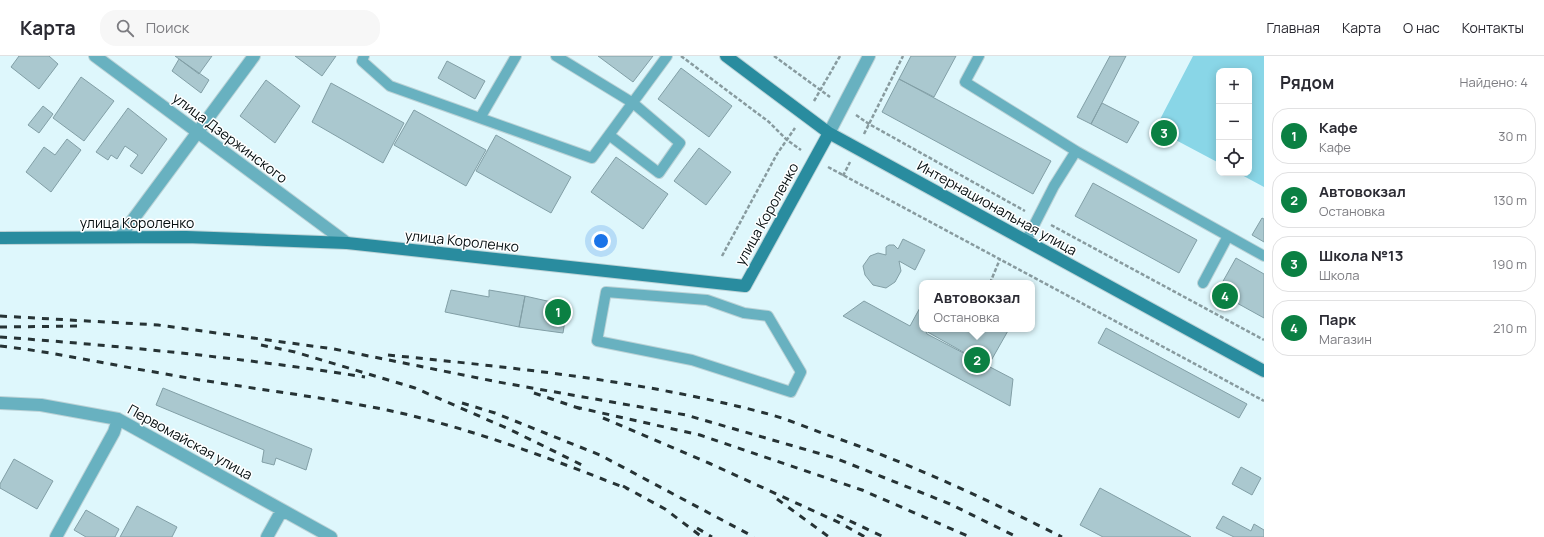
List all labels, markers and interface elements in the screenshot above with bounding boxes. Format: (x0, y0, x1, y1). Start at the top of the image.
search box (100, 10, 380, 46)
text: Карта (20, 15, 76, 41)
icon: search (114, 17, 136, 39)
text: Поиск (146, 17, 189, 38)
text: Главная (1267, 18, 1320, 37)
text: Карта (1342, 18, 1381, 37)
text: О нас (1403, 18, 1440, 37)
text: Контакты (1462, 18, 1524, 37)
map controls (1216, 68, 1252, 176)
button: + (1216, 68, 1252, 104)
text: Рядом (1280, 71, 1334, 94)
text: Найдено: 4 (1460, 73, 1528, 91)
street label: улица Дзержинского (169, 88, 292, 187)
button: − (1216, 104, 1252, 140)
text: Кафе (1319, 117, 1358, 138)
pin: 3 (1151, 118, 1177, 148)
text: 1 (1291, 127, 1297, 145)
text: 30 m (1498, 127, 1527, 145)
text: Кафе (1319, 138, 1351, 156)
button: locate (1216, 140, 1252, 176)
street label: Интернациональная улица (914, 156, 1081, 259)
street label: улица Короленко (730, 159, 803, 268)
text: Автовокзал (1319, 181, 1406, 202)
text: 2 (1290, 191, 1298, 209)
text: 130 m (1493, 191, 1527, 209)
text: Остановка (1319, 202, 1385, 220)
street label: улица Короленко (80, 213, 194, 232)
street label: улица Короленко (404, 225, 520, 256)
your location (591, 231, 611, 251)
text: Школа №13 (1319, 245, 1403, 266)
text: 3 (1290, 255, 1298, 273)
text: 190 m (1492, 255, 1527, 273)
text: Школа (1319, 266, 1360, 284)
popup (919, 280, 1035, 332)
pin: 4 (1212, 281, 1238, 311)
text: Автовокзал (934, 287, 1020, 308)
pin: 1 (545, 297, 571, 327)
text: Остановка (934, 308, 1000, 326)
text: Парк (1319, 309, 1356, 330)
text: 4 (1290, 319, 1298, 337)
text: 210 m (1493, 319, 1527, 337)
text: Магазин (1319, 330, 1372, 348)
pin: 2 (964, 345, 990, 375)
street label: Первомайская улица (124, 399, 256, 484)

